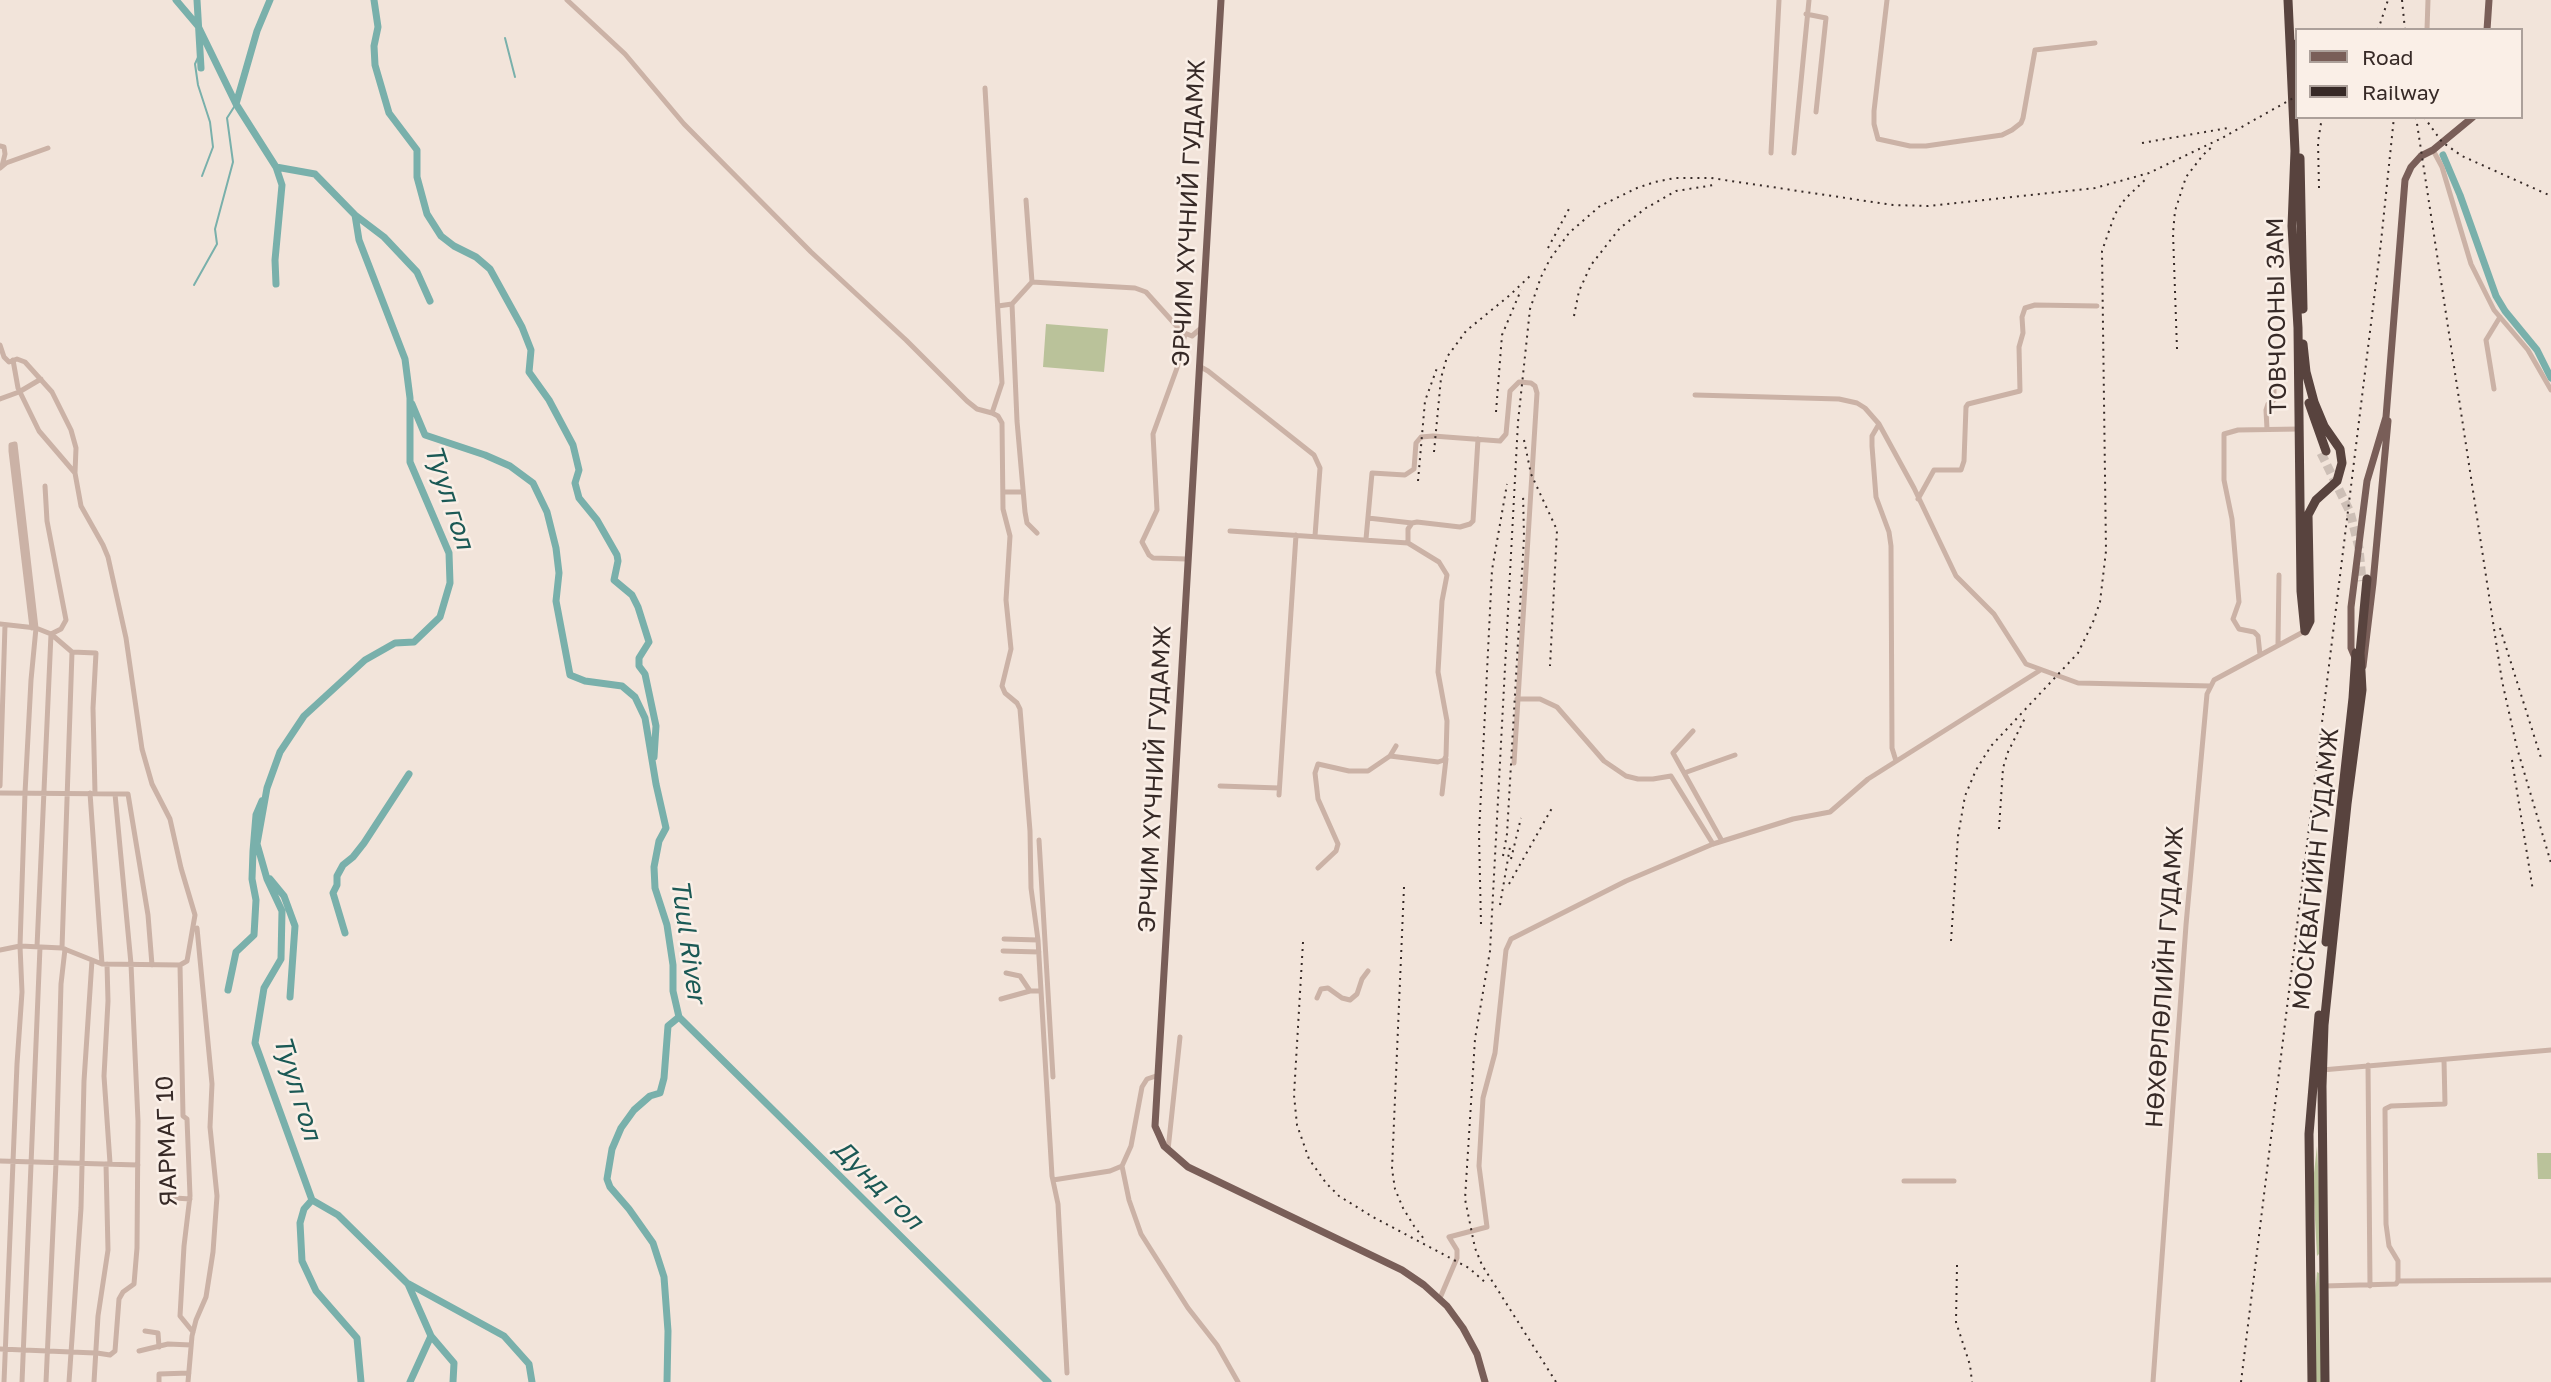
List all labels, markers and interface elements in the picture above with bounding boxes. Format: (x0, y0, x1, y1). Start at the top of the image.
legend (2296, 28, 2523, 119)
text: Road (2362, 44, 2413, 70)
street label: ЭРЧИМ ХҮЧНИЙ ГУДАМЖ (1167, 59, 1211, 367)
text: Railway (2362, 79, 2440, 105)
street label: ТОВЧООНЫ ЗАМ (2261, 217, 2293, 415)
water label: Туул гол (418, 441, 480, 553)
street label: ЭРЧИМ ХҮЧНИЙ ГУДАМЖ (1133, 625, 1177, 933)
street label: МОСКВАГИЙН ГУДАМЖ (2287, 726, 2345, 1012)
street label: НӨХӨРЛӨЛИЙН ГУДАМЖ (2140, 825, 2190, 1129)
water label: Tuul River (664, 877, 712, 1005)
water label: Туул гол (266, 1032, 328, 1144)
street label: ЯАРМАГ 10 (150, 1075, 184, 1207)
water label: Дунд гол (827, 1134, 929, 1236)

